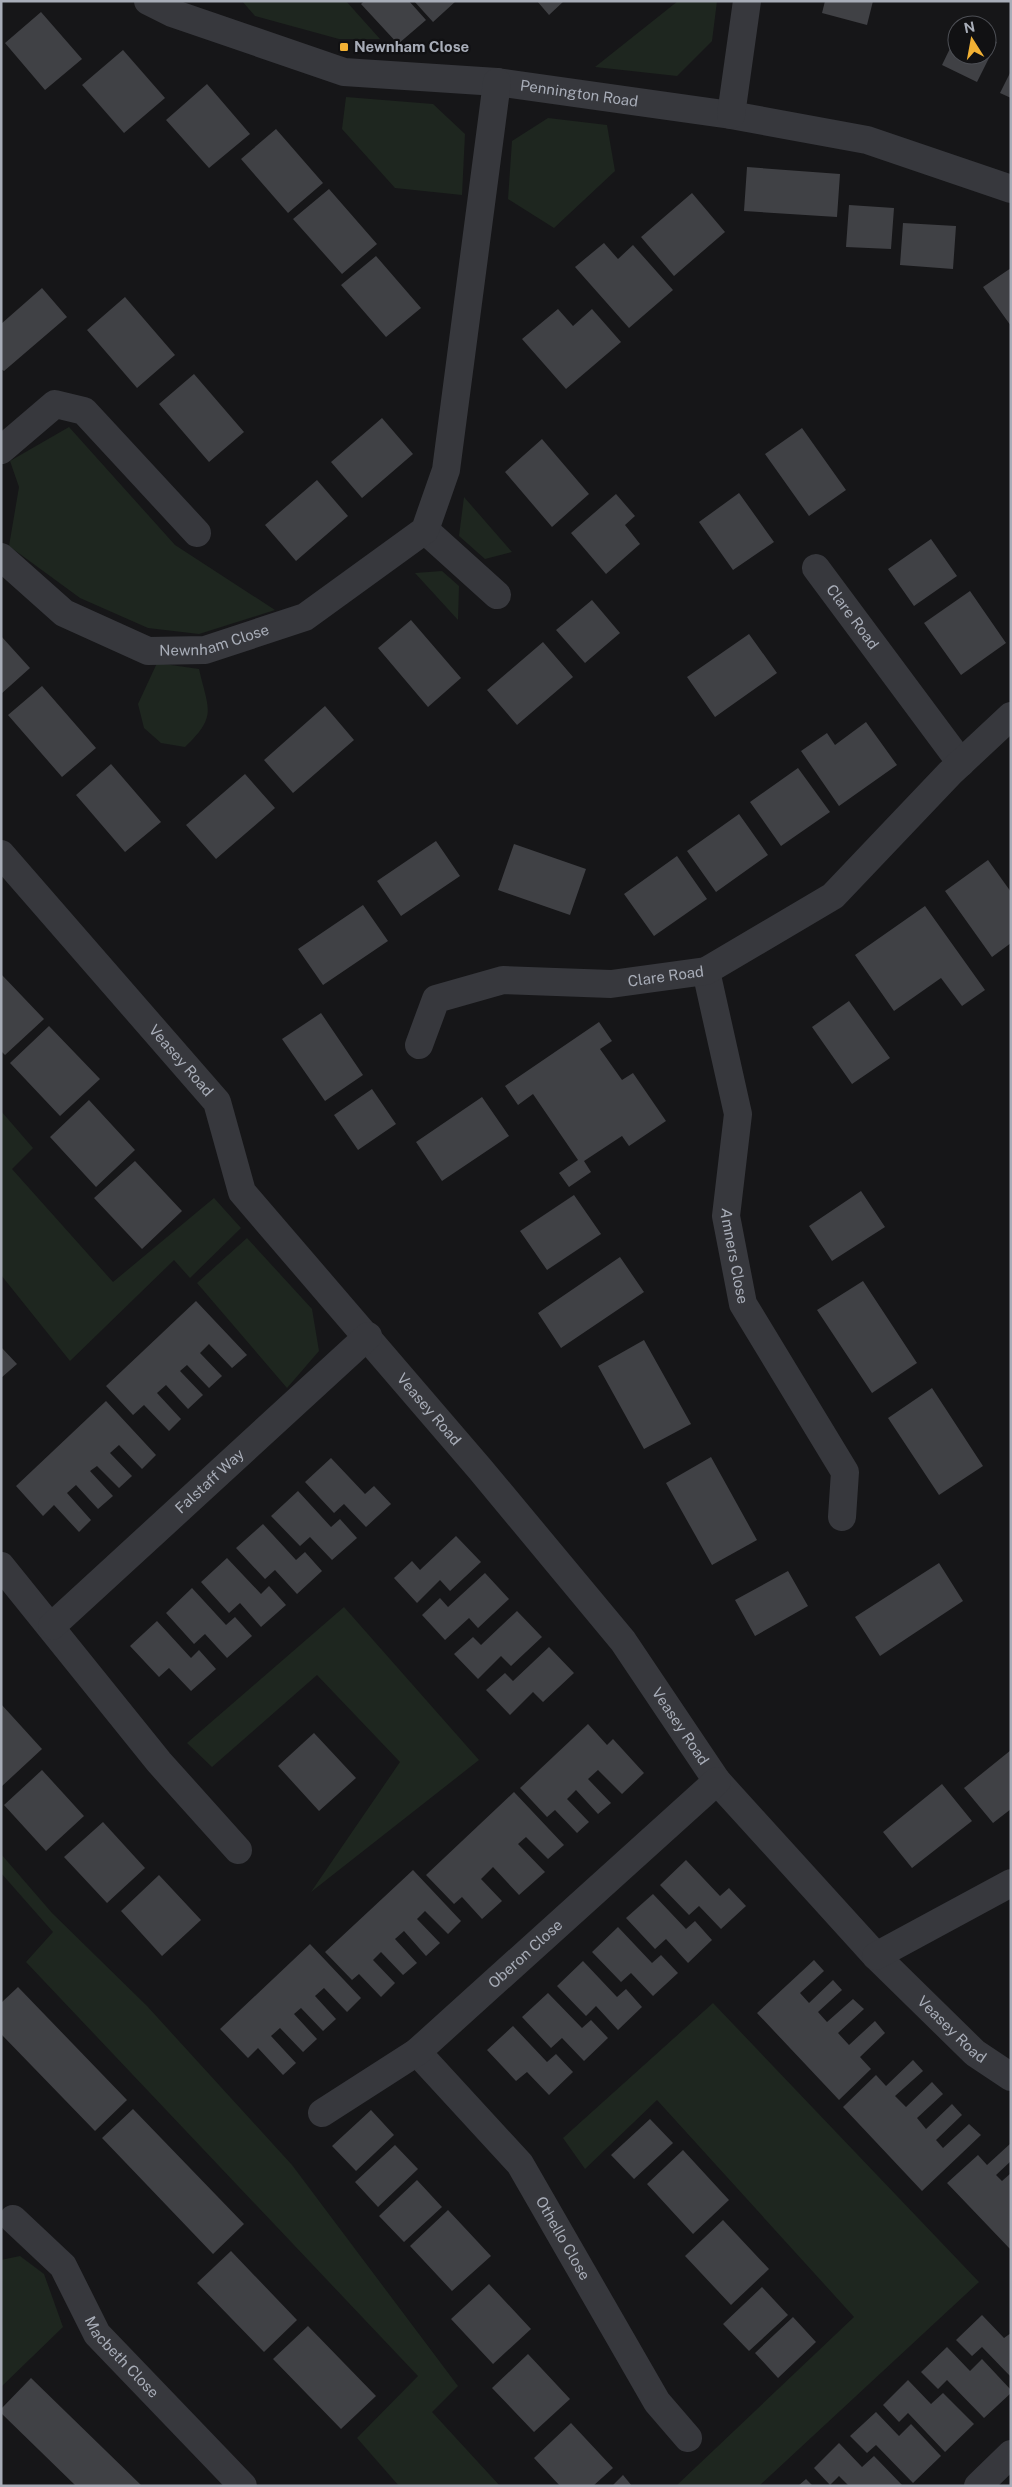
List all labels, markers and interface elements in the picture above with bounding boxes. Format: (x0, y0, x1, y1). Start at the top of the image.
north arrow (947, 15, 997, 65)
text: N (963, 18, 976, 36)
place label: Newnham Close (354, 38, 469, 55)
marker: Newnham Close (338, 41, 350, 53)
street label: Pennington Road (519, 76, 639, 110)
street label: Clare Road (823, 581, 882, 652)
street label: Newnham Close (159, 621, 271, 659)
street label: Clare Road (627, 962, 705, 990)
street label: Veasey Road (146, 1021, 217, 1100)
street label: Amners Close (718, 1207, 752, 1305)
street label: Veasey Road (394, 1370, 465, 1449)
street label: Falstaff Way (171, 1445, 247, 1517)
street label: Veasey Road (649, 1684, 713, 1768)
street label: Oberon Close (485, 1916, 566, 1991)
street label: Veasey Road (914, 1992, 990, 2066)
street label: Othello Close (533, 2193, 594, 2283)
street label: Macbeth Close (82, 2313, 163, 2401)

